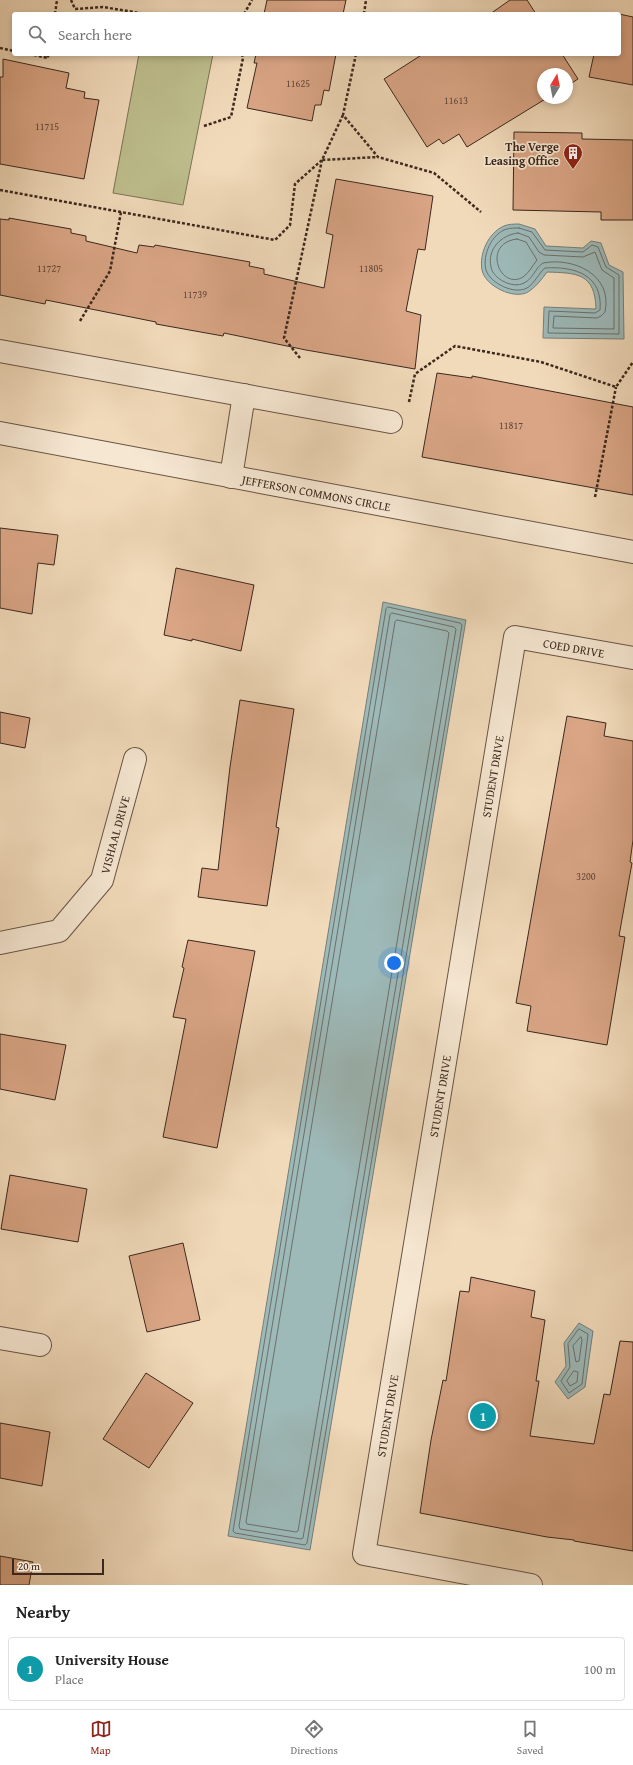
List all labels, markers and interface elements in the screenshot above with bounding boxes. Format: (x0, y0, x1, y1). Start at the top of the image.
search box (12, 12, 621, 56)
icon: search (26, 23, 48, 45)
text: Search here (58, 24, 132, 45)
north arrow (537, 68, 573, 104)
house number: 11625 (286, 76, 310, 91)
house number: 11613 (444, 93, 468, 108)
house number: 11715 (35, 119, 59, 134)
place label: The Verge Leasing Office (485, 138, 559, 169)
building icon: The Verge Leasing Office (562, 142, 584, 170)
house number: 11727 (37, 261, 61, 276)
house number: 11805 (359, 261, 383, 276)
house number: 11739 (183, 287, 207, 302)
house number: 11817 (499, 418, 523, 433)
street label: JEFFERSON COMMONS CIRCLE (239, 470, 392, 515)
street label: COED DRIVE (542, 634, 606, 661)
street label: STUDENT DRIVE (477, 734, 507, 819)
street label: VISHAAL DRIVE (96, 794, 133, 876)
house number: 3200 (576, 869, 596, 884)
your location (384, 953, 404, 973)
street label: STUDENT DRIVE (424, 1054, 455, 1138)
street label: STUDENT DRIVE (372, 1373, 402, 1458)
pin: 1 (470, 1401, 496, 1431)
scale bar (12, 1557, 104, 1576)
text: 20 m (18, 1558, 40, 1574)
text: Nearby (16, 1599, 70, 1624)
text: University House (55, 1649, 169, 1670)
text: 1 (27, 1660, 33, 1679)
text: 100 m (584, 1660, 616, 1679)
text: Place (55, 1670, 84, 1689)
tab: Map (90, 1718, 112, 1758)
tab: Directions (291, 1718, 338, 1758)
tab: Saved (517, 1718, 543, 1758)

